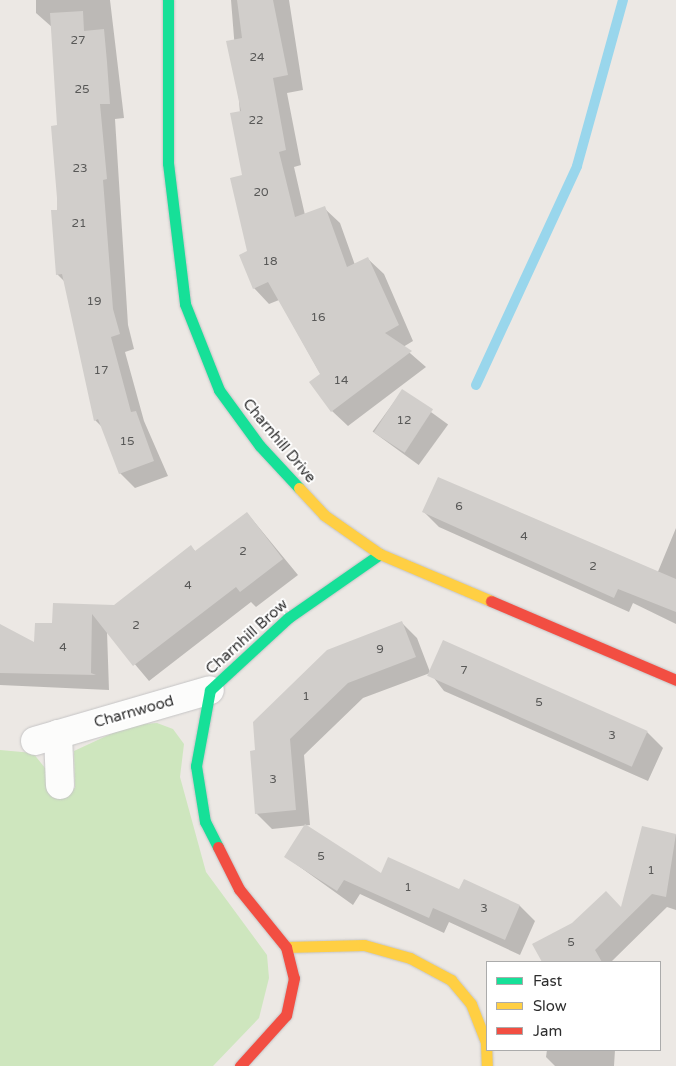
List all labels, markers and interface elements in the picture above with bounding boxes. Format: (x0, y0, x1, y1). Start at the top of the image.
house number: 27 (70, 34, 86, 48)
house number: 24 (249, 51, 265, 65)
house number: 25 (74, 83, 90, 97)
house number: 22 (248, 114, 264, 128)
house number: 23 (72, 162, 88, 176)
house number: 20 (253, 186, 269, 200)
house number: 21 (71, 217, 87, 231)
house number: 18 (262, 255, 278, 269)
house number: 19 (86, 295, 102, 309)
house number: 16 (310, 311, 326, 325)
house number: 17 (93, 364, 109, 378)
house number: 14 (333, 374, 349, 388)
street label: Charnhill Drive (239, 395, 319, 487)
house number: 12 (396, 414, 412, 428)
house number: 15 (119, 435, 135, 449)
house number: 6 (455, 500, 463, 514)
house number: 4 (520, 530, 528, 544)
house number: 2 (239, 545, 247, 559)
house number: 2 (589, 560, 597, 574)
house number: 4 (184, 579, 192, 593)
street label: Charnhill Brow (202, 596, 292, 678)
house number: 2 (132, 619, 140, 633)
house number: 4 (59, 641, 67, 655)
house number: 9 (376, 643, 384, 657)
house number: 7 (460, 664, 468, 678)
house number: 1 (302, 690, 310, 704)
street label: Charnwood (92, 692, 176, 732)
house number: 5 (535, 696, 543, 710)
house number: 3 (608, 729, 616, 743)
house number: 3 (269, 773, 277, 787)
house number: 5 (317, 850, 325, 864)
house number: 1 (647, 864, 655, 878)
house number: 1 (404, 881, 412, 895)
house number: 3 (480, 902, 488, 916)
house number: 5 (567, 936, 575, 950)
legend (486, 961, 661, 1051)
text: Fast (533, 972, 562, 990)
text: Slow (533, 997, 567, 1015)
text: Jam (533, 1022, 562, 1040)

